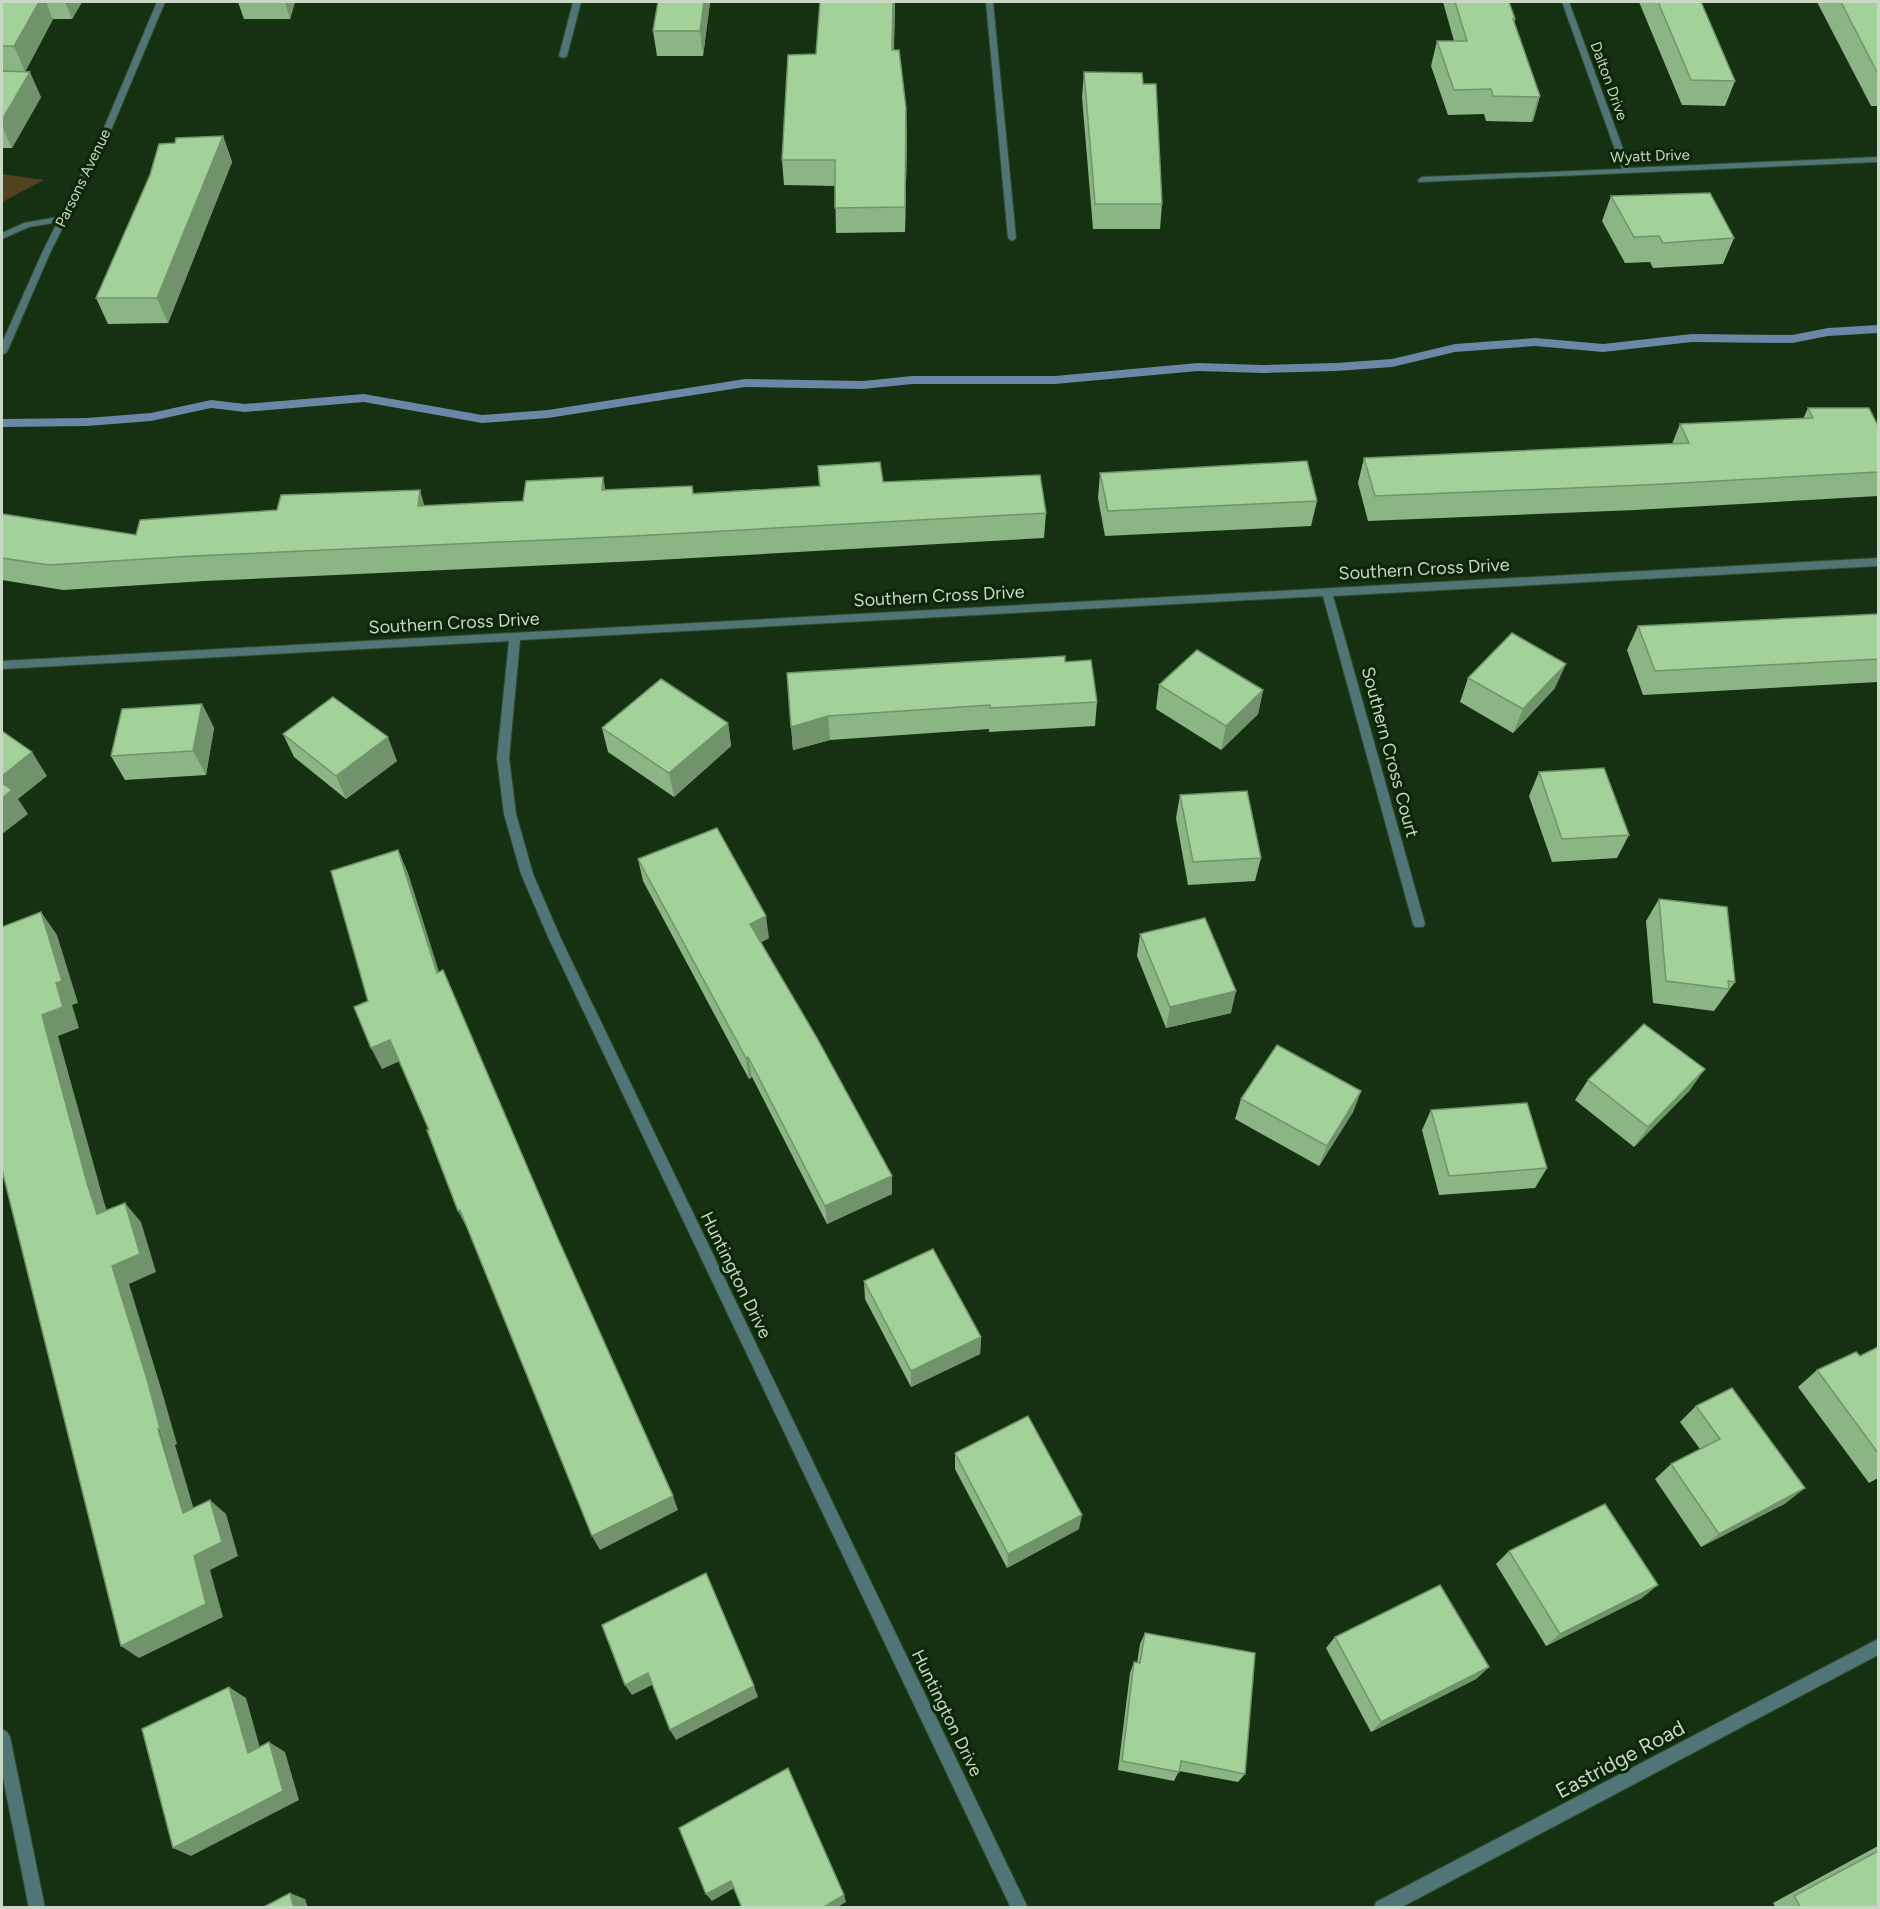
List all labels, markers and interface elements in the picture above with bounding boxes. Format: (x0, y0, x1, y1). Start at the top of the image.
street label: Dalton Drive (1586, 39, 1632, 123)
street label: Parsons Avenue (52, 126, 114, 230)
street label: Wyatt Drive (1610, 146, 1690, 166)
street label: Southern Cross Drive (1338, 554, 1510, 584)
street label: Southern Cross Drive (853, 581, 1025, 611)
street label: Southern Cross Drive (368, 608, 540, 638)
street label: Southern Cross Court (1357, 664, 1423, 840)
street label: Huntington Drive (696, 1208, 776, 1342)
street label: Huntington Drive (907, 1646, 987, 1780)
street label: Eastridge Road (1551, 1715, 1689, 1803)

